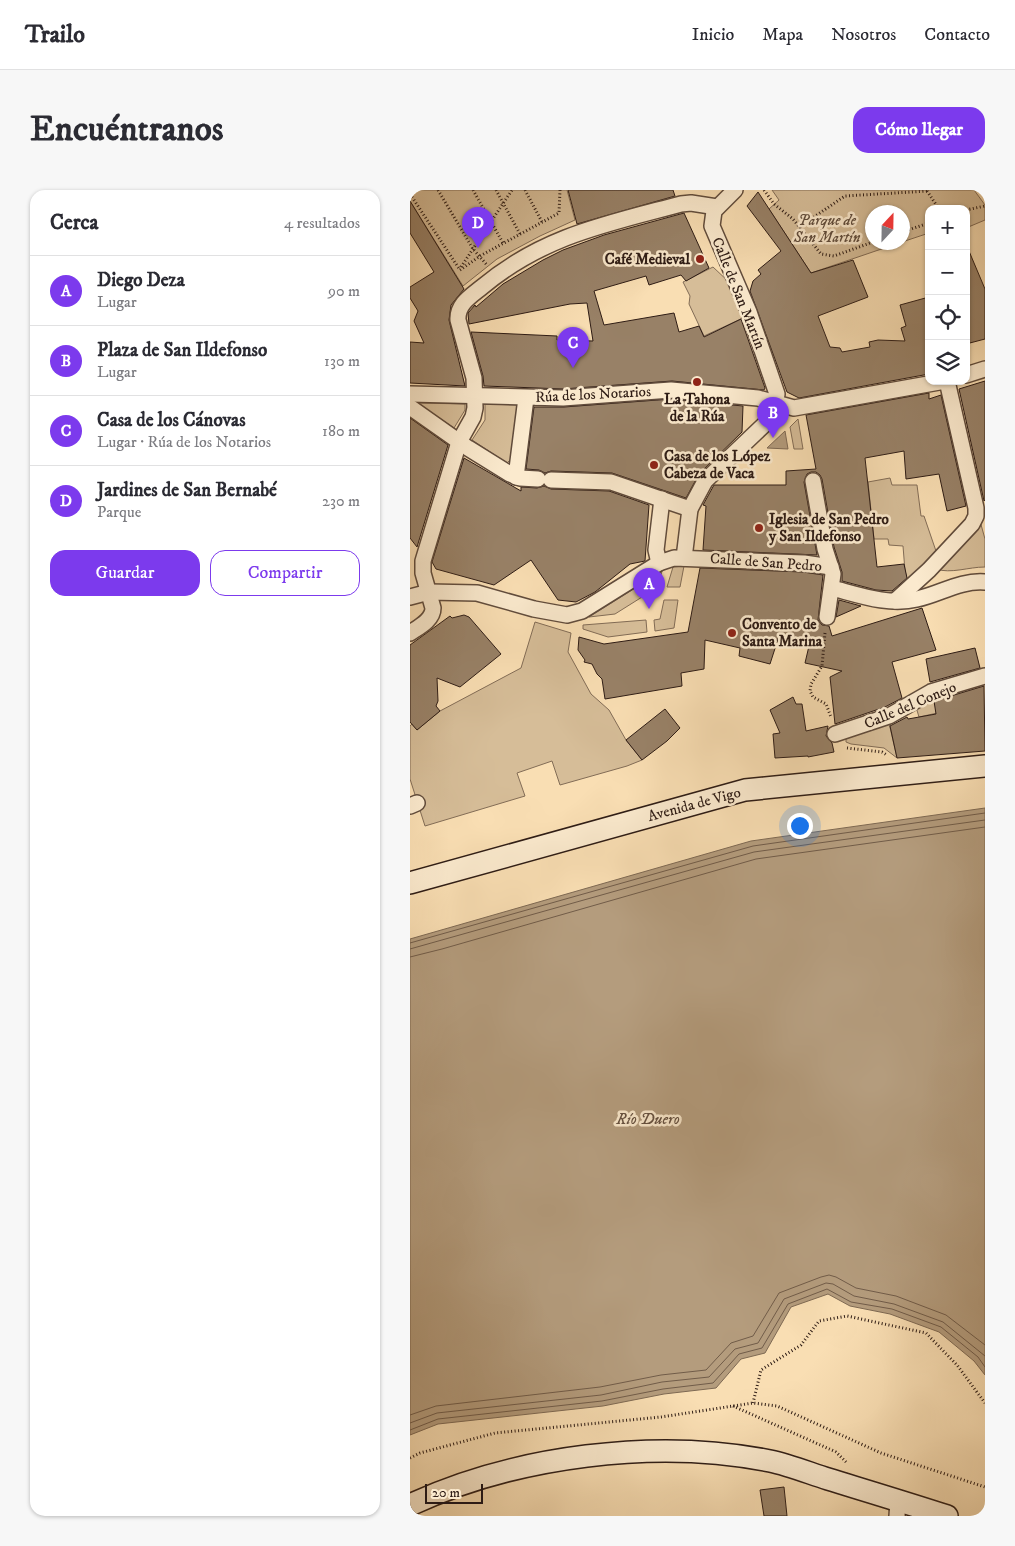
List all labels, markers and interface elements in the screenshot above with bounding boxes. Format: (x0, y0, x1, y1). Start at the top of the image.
text: Trailo (25, 20, 85, 50)
text: Inicio (692, 24, 734, 46)
text: Mapa (762, 24, 803, 46)
text: Nosotros (831, 24, 896, 46)
text: Contacto (924, 24, 990, 46)
button: Cómo llegar (853, 107, 985, 153)
text: Encuéntranos (30, 108, 224, 152)
north arrow (865, 205, 910, 250)
map controls (925, 205, 970, 385)
button: + (925, 205, 970, 250)
pin: D (462, 207, 494, 248)
text: Cerca (50, 210, 98, 236)
park label: Parque de San Martín (793, 211, 861, 247)
text: 4 resultados (284, 213, 360, 233)
street label: Calle de San Martín (707, 234, 770, 352)
place label: Café Medieval (605, 250, 690, 269)
button: − (925, 250, 970, 295)
marker: Café Medieval (694, 253, 706, 265)
text: Diego Deza (97, 269, 185, 292)
text: A (61, 281, 71, 301)
text: 90 m (328, 281, 360, 301)
text: Lugar (97, 292, 137, 312)
button: locate (925, 295, 970, 340)
pin: C (557, 327, 589, 368)
text: Plaza de San Ildefonso (97, 339, 267, 362)
button: layers (925, 340, 970, 385)
text: B (61, 351, 71, 371)
text: 130 m (324, 351, 360, 371)
text: Lugar (97, 362, 137, 382)
marker: La Tahona de la Rúa (691, 376, 703, 388)
street label: Rúa de los Notarios (535, 382, 651, 407)
place label: La Tahona de la Rúa (664, 390, 731, 426)
pin: B (757, 397, 789, 438)
text: Casa de los Cánovas (97, 409, 246, 432)
text: C (61, 421, 71, 441)
text: 180 m (322, 421, 360, 441)
text: Lugar · Rúa de los Notarios (97, 432, 271, 452)
place label: Casa de los López Cabeza de Vaca (664, 447, 771, 483)
marker: Casa de los López Cabeza de Vaca (648, 459, 660, 471)
text: Jardines de San Bernabé (97, 479, 277, 502)
text: D (60, 491, 72, 511)
text: 230 m (322, 491, 360, 511)
text: Parque (97, 502, 141, 522)
place label: Iglesia de San Pedro y San Ildefonso (768, 510, 890, 546)
marker: Iglesia de San Pedro y San Ildefonso (753, 522, 765, 534)
street label: Calle de San Pedro (709, 549, 822, 576)
button: Guardar (50, 550, 200, 596)
button: Compartir (210, 550, 360, 596)
pin: A (633, 568, 665, 609)
place label: Convento de Santa Marina (742, 615, 823, 651)
marker: Convento de Santa Marina (726, 627, 738, 639)
street label: Calle del Conejo (861, 678, 959, 733)
street label: Avenida de Vigo (646, 783, 743, 826)
your location (787, 813, 813, 839)
water label: Río Duero (615, 1109, 680, 1129)
scale bar (425, 1481, 482, 1504)
text: 20 m (432, 1484, 460, 1502)

